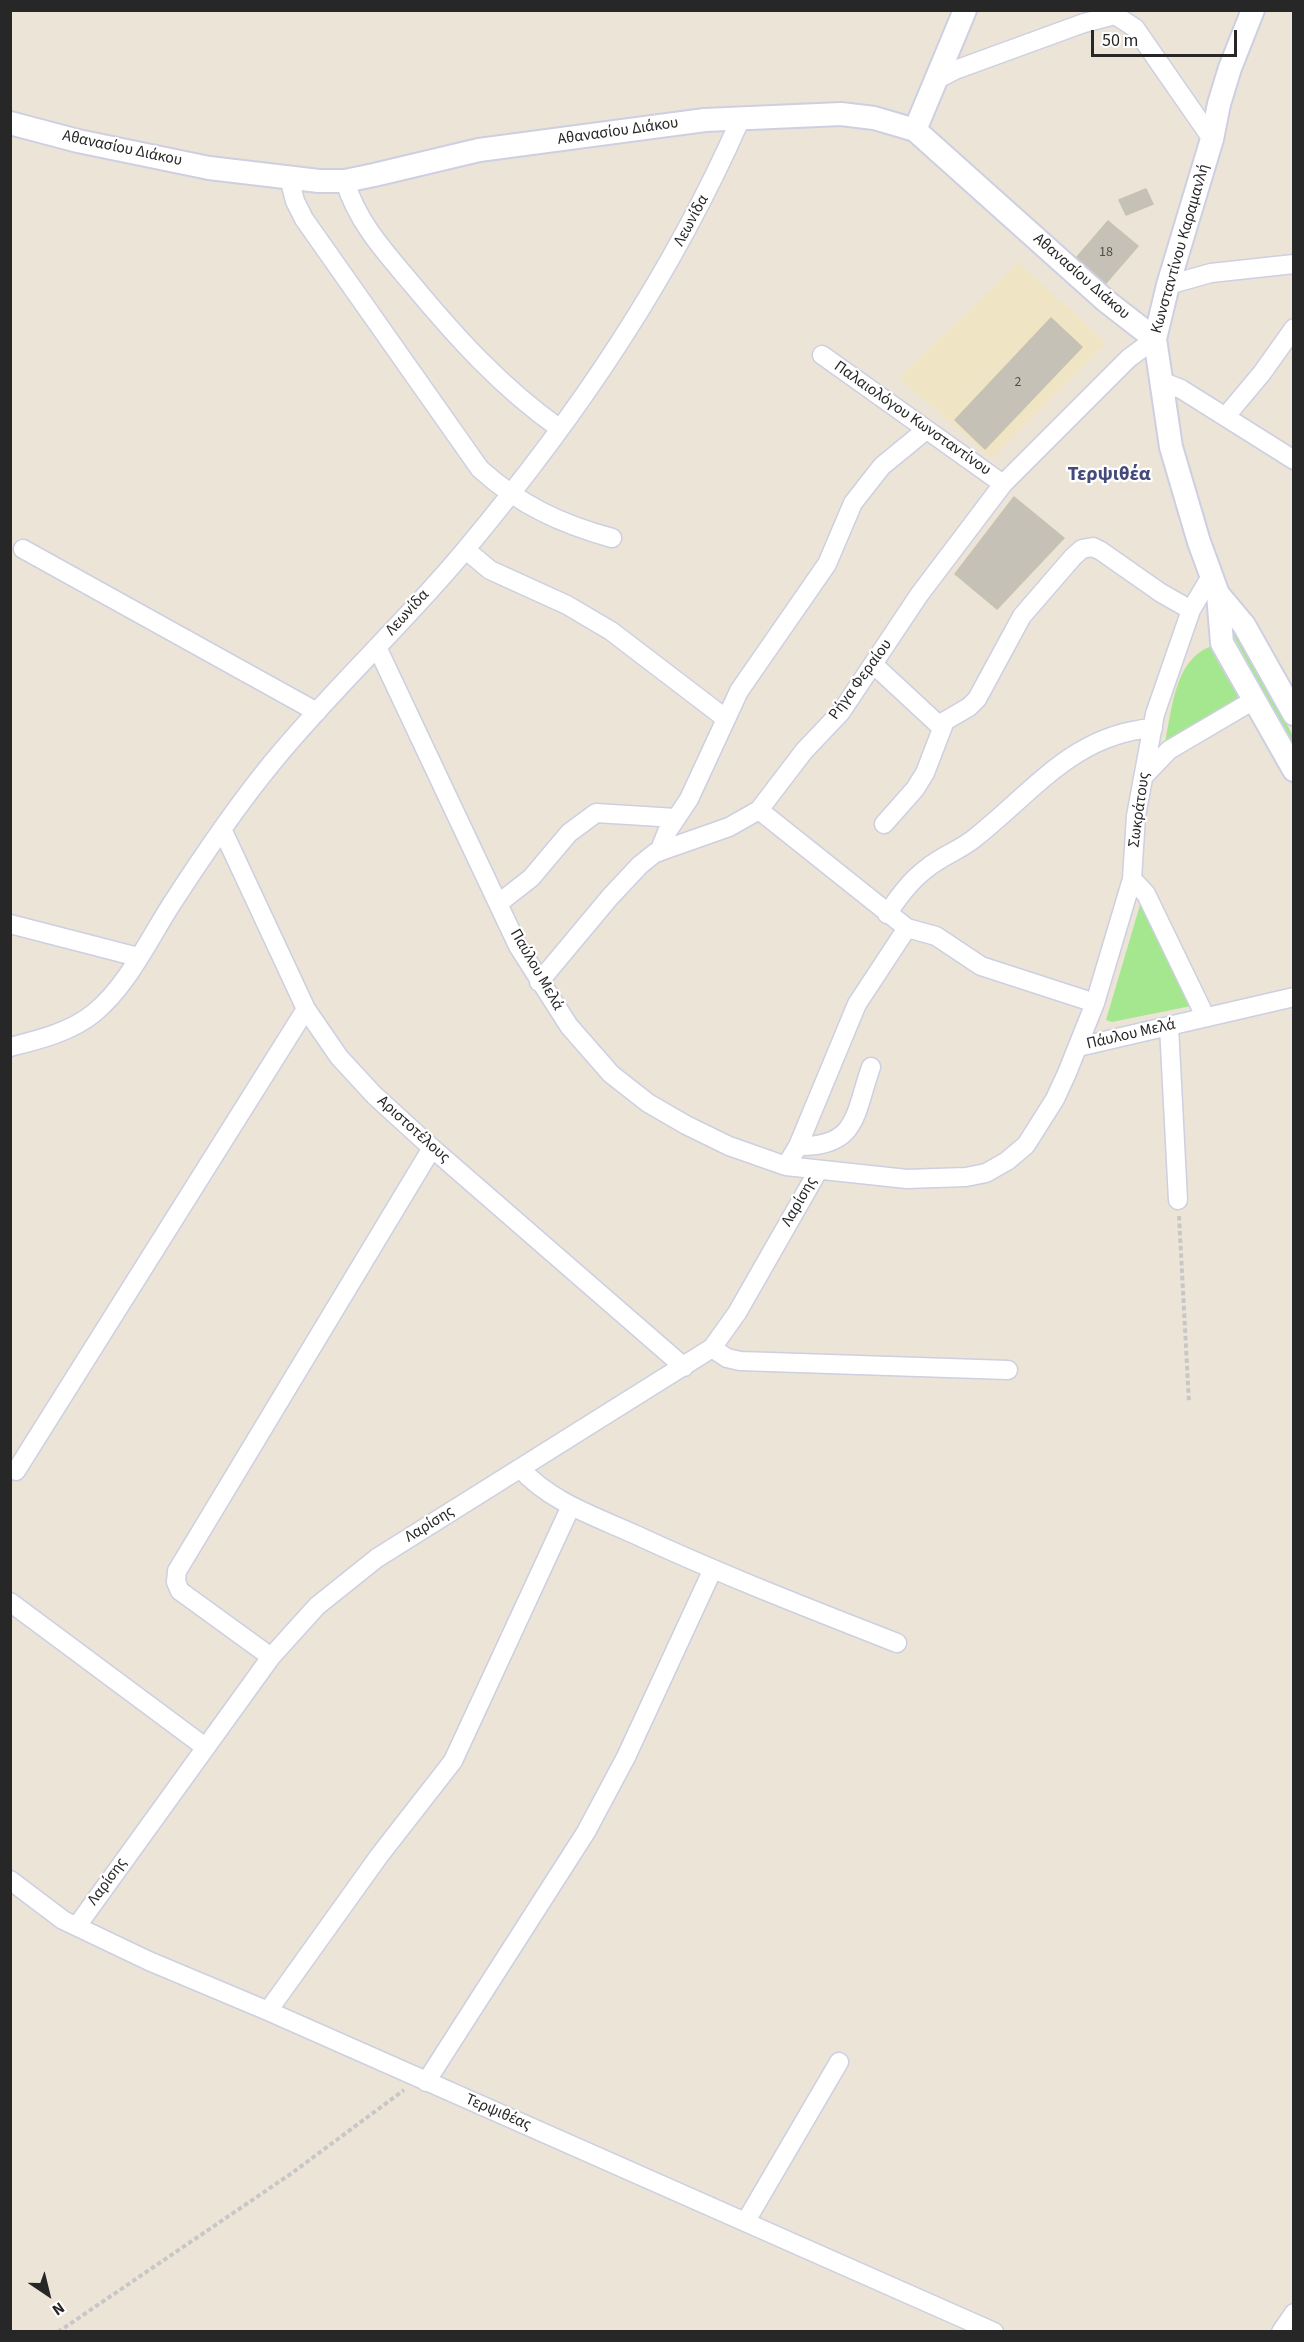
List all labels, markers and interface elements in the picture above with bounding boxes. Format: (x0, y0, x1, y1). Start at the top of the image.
scale bar (1094, 18, 1240, 56)
text: 50 m (1102, 28, 1138, 53)
street label: Αθανασίου Διάκου (556, 114, 680, 150)
street label: Αθανασίου Διάκου (60, 127, 184, 171)
street label: Κωνσταντίνου Καραμανλή (1148, 162, 1214, 336)
street label: Λεωνίδα (671, 192, 713, 250)
street label: Αθανασίου Διάκου (1029, 230, 1133, 324)
house number: 18 (1099, 245, 1113, 261)
street label: Παλαιολόγου Κωνσταντίνου (830, 357, 994, 481)
house number: 2 (1015, 375, 1021, 391)
district label: Τερψιθέα (1067, 464, 1151, 488)
street label: Λεωνίδα (382, 586, 434, 640)
street label: Ρήγα Φεραίου (825, 636, 897, 724)
street label: Σωκράτους (1125, 771, 1155, 849)
street label: Παύλου Μελά (505, 926, 567, 1014)
street label: Πάυλου Μελά (1085, 1015, 1177, 1055)
street label: Αριστοτέλους (373, 1092, 453, 1168)
street label: Λαρίσης (778, 1174, 822, 1230)
street label: Λαρίσης (402, 1502, 458, 1548)
street label: Λαρίσης (84, 1854, 132, 1910)
street label: Τερψιθέας (462, 2091, 534, 2135)
north arrow (18, 2264, 78, 2324)
text: N (48, 2297, 69, 2321)

